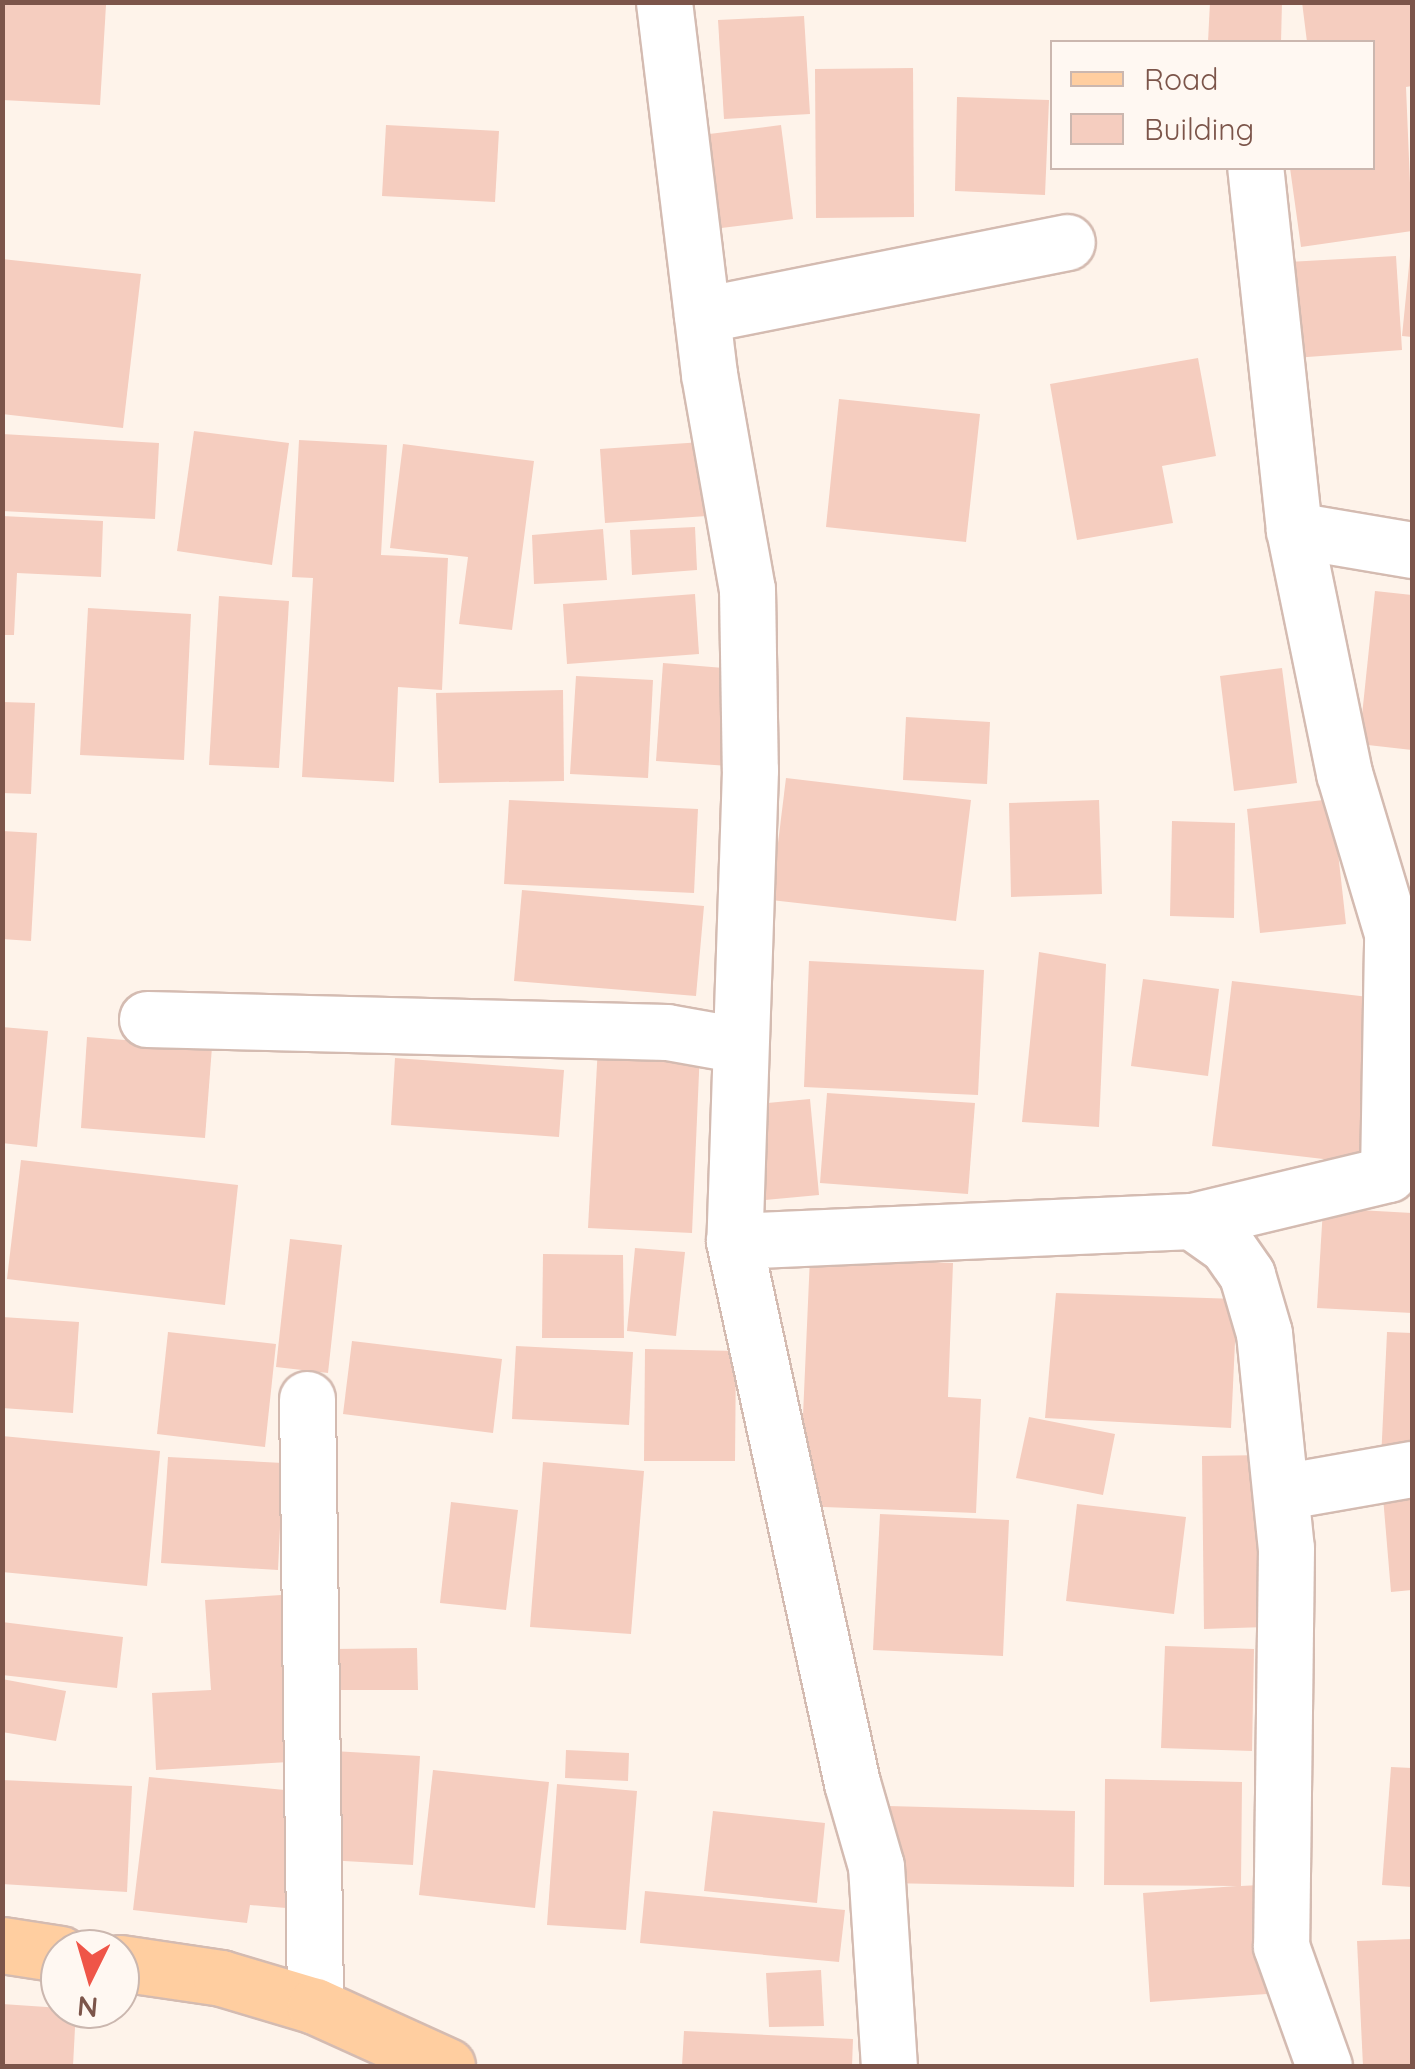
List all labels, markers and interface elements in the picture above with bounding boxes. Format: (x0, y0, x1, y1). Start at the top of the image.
legend (1050, 40, 1375, 170)
text: Road (1144, 60, 1218, 98)
text: Building (1144, 110, 1254, 148)
north arrow (40, 1929, 140, 2029)
text: N (76, 1989, 99, 2026)

